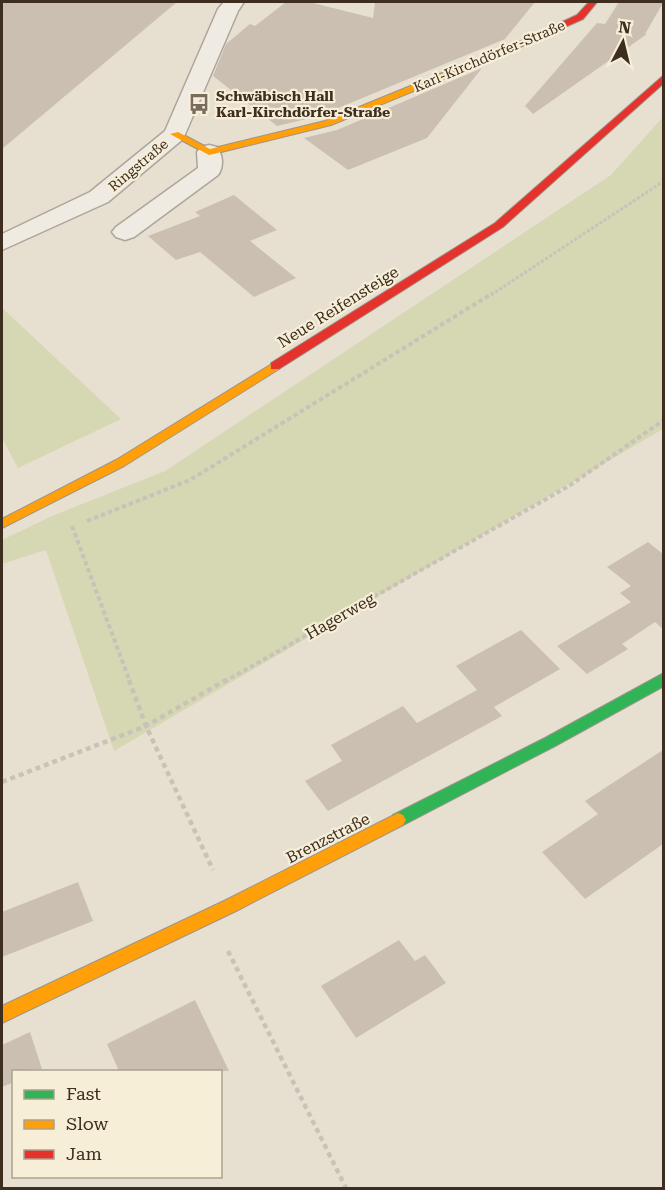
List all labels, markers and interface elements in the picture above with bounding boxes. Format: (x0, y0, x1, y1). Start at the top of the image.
north arrow (593, 12, 653, 72)
street label: Karl-Kirchdörfer-Straße (411, 17, 567, 95)
text: N (617, 17, 632, 38)
place label: Schwäbisch Hall Karl-Kirchdörfer-Straße (216, 88, 390, 120)
bus stop icon: Schwäbisch Hall Karl-Kirchdörfer-Straße (187, 92, 211, 116)
street label: Ringstraße (105, 135, 171, 194)
street label: Neue Reifensteige (274, 262, 402, 352)
street label: Hagerweg (302, 588, 379, 643)
street label: Brenzstraße (283, 809, 373, 867)
legend (12, 1070, 222, 1178)
text: Fast (66, 1083, 101, 1104)
text: Slow (66, 1113, 108, 1134)
text: Jam (66, 1143, 102, 1164)

